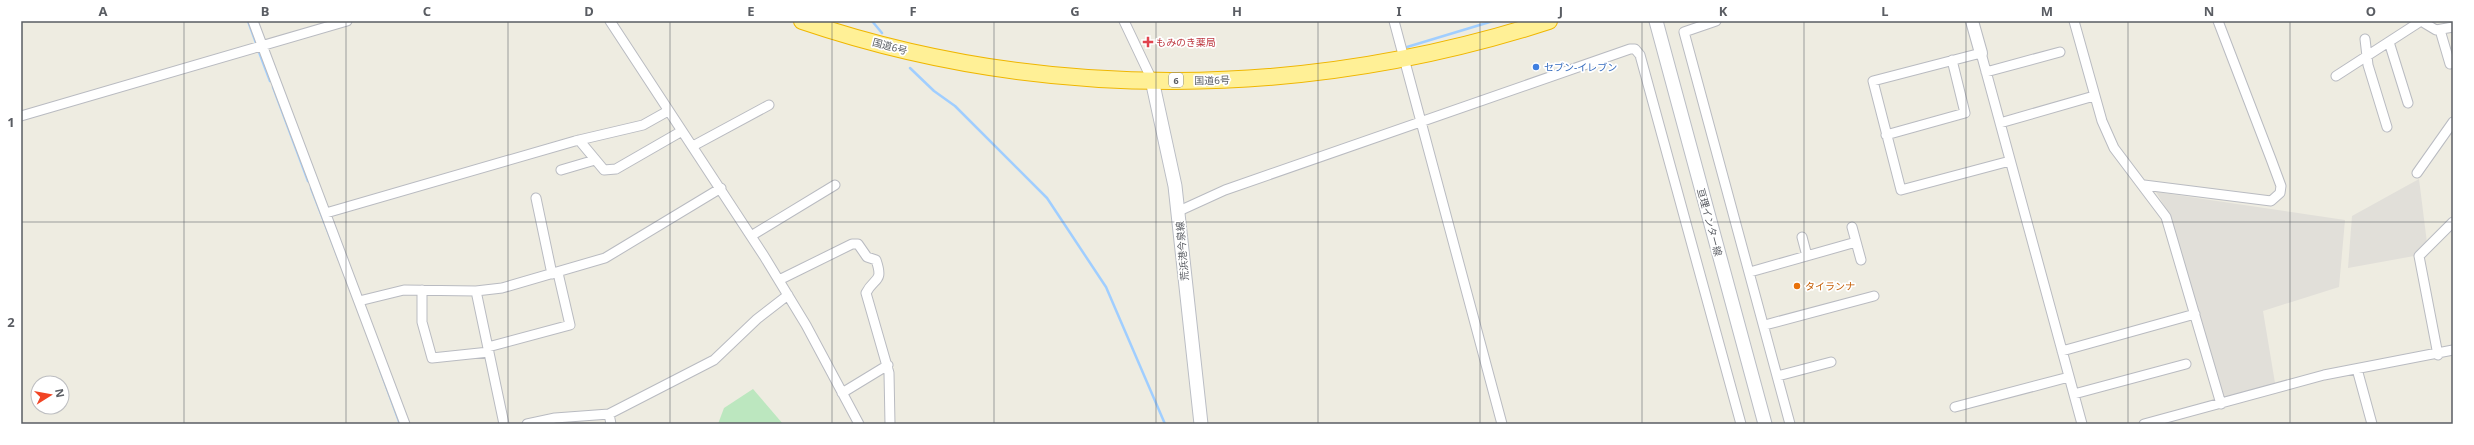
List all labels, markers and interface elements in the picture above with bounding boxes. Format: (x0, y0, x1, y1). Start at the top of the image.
text: A (99, 2, 108, 20)
text: B (261, 2, 269, 20)
text: C (423, 2, 431, 20)
text: D (584, 2, 594, 20)
text: E (747, 2, 755, 20)
text: F (909, 2, 917, 20)
text: G (1070, 2, 1080, 20)
text: H (1232, 2, 1242, 20)
text: I (1396, 2, 1402, 20)
text: J (1558, 2, 1563, 20)
text: K (1719, 2, 1728, 20)
text: L (1881, 2, 1889, 20)
text: M (2041, 2, 2053, 20)
text: N (2204, 2, 2214, 20)
text: O (2366, 2, 2376, 20)
street label: 国道6号 (871, 35, 909, 57)
place label: もみのき薬局 (1156, 35, 1216, 49)
marker: もみのき薬局 (1143, 37, 1153, 47)
place label: セブン-イレブン (1544, 60, 1617, 74)
marker: セブン-イレブン (1531, 62, 1541, 72)
road number: 6 (1169, 73, 1183, 87)
street label: 国道6号 (1194, 73, 1230, 87)
text: 1 (7, 113, 15, 131)
street label: 亘理インター線 (1694, 186, 1726, 258)
street label: 荒浜港今泉線 (1172, 221, 1192, 281)
place label: タイランナ (1805, 279, 1855, 293)
marker: タイランナ (1792, 281, 1802, 291)
text: 2 (7, 313, 15, 331)
north arrow (30, 375, 70, 415)
text: N (52, 387, 69, 399)

